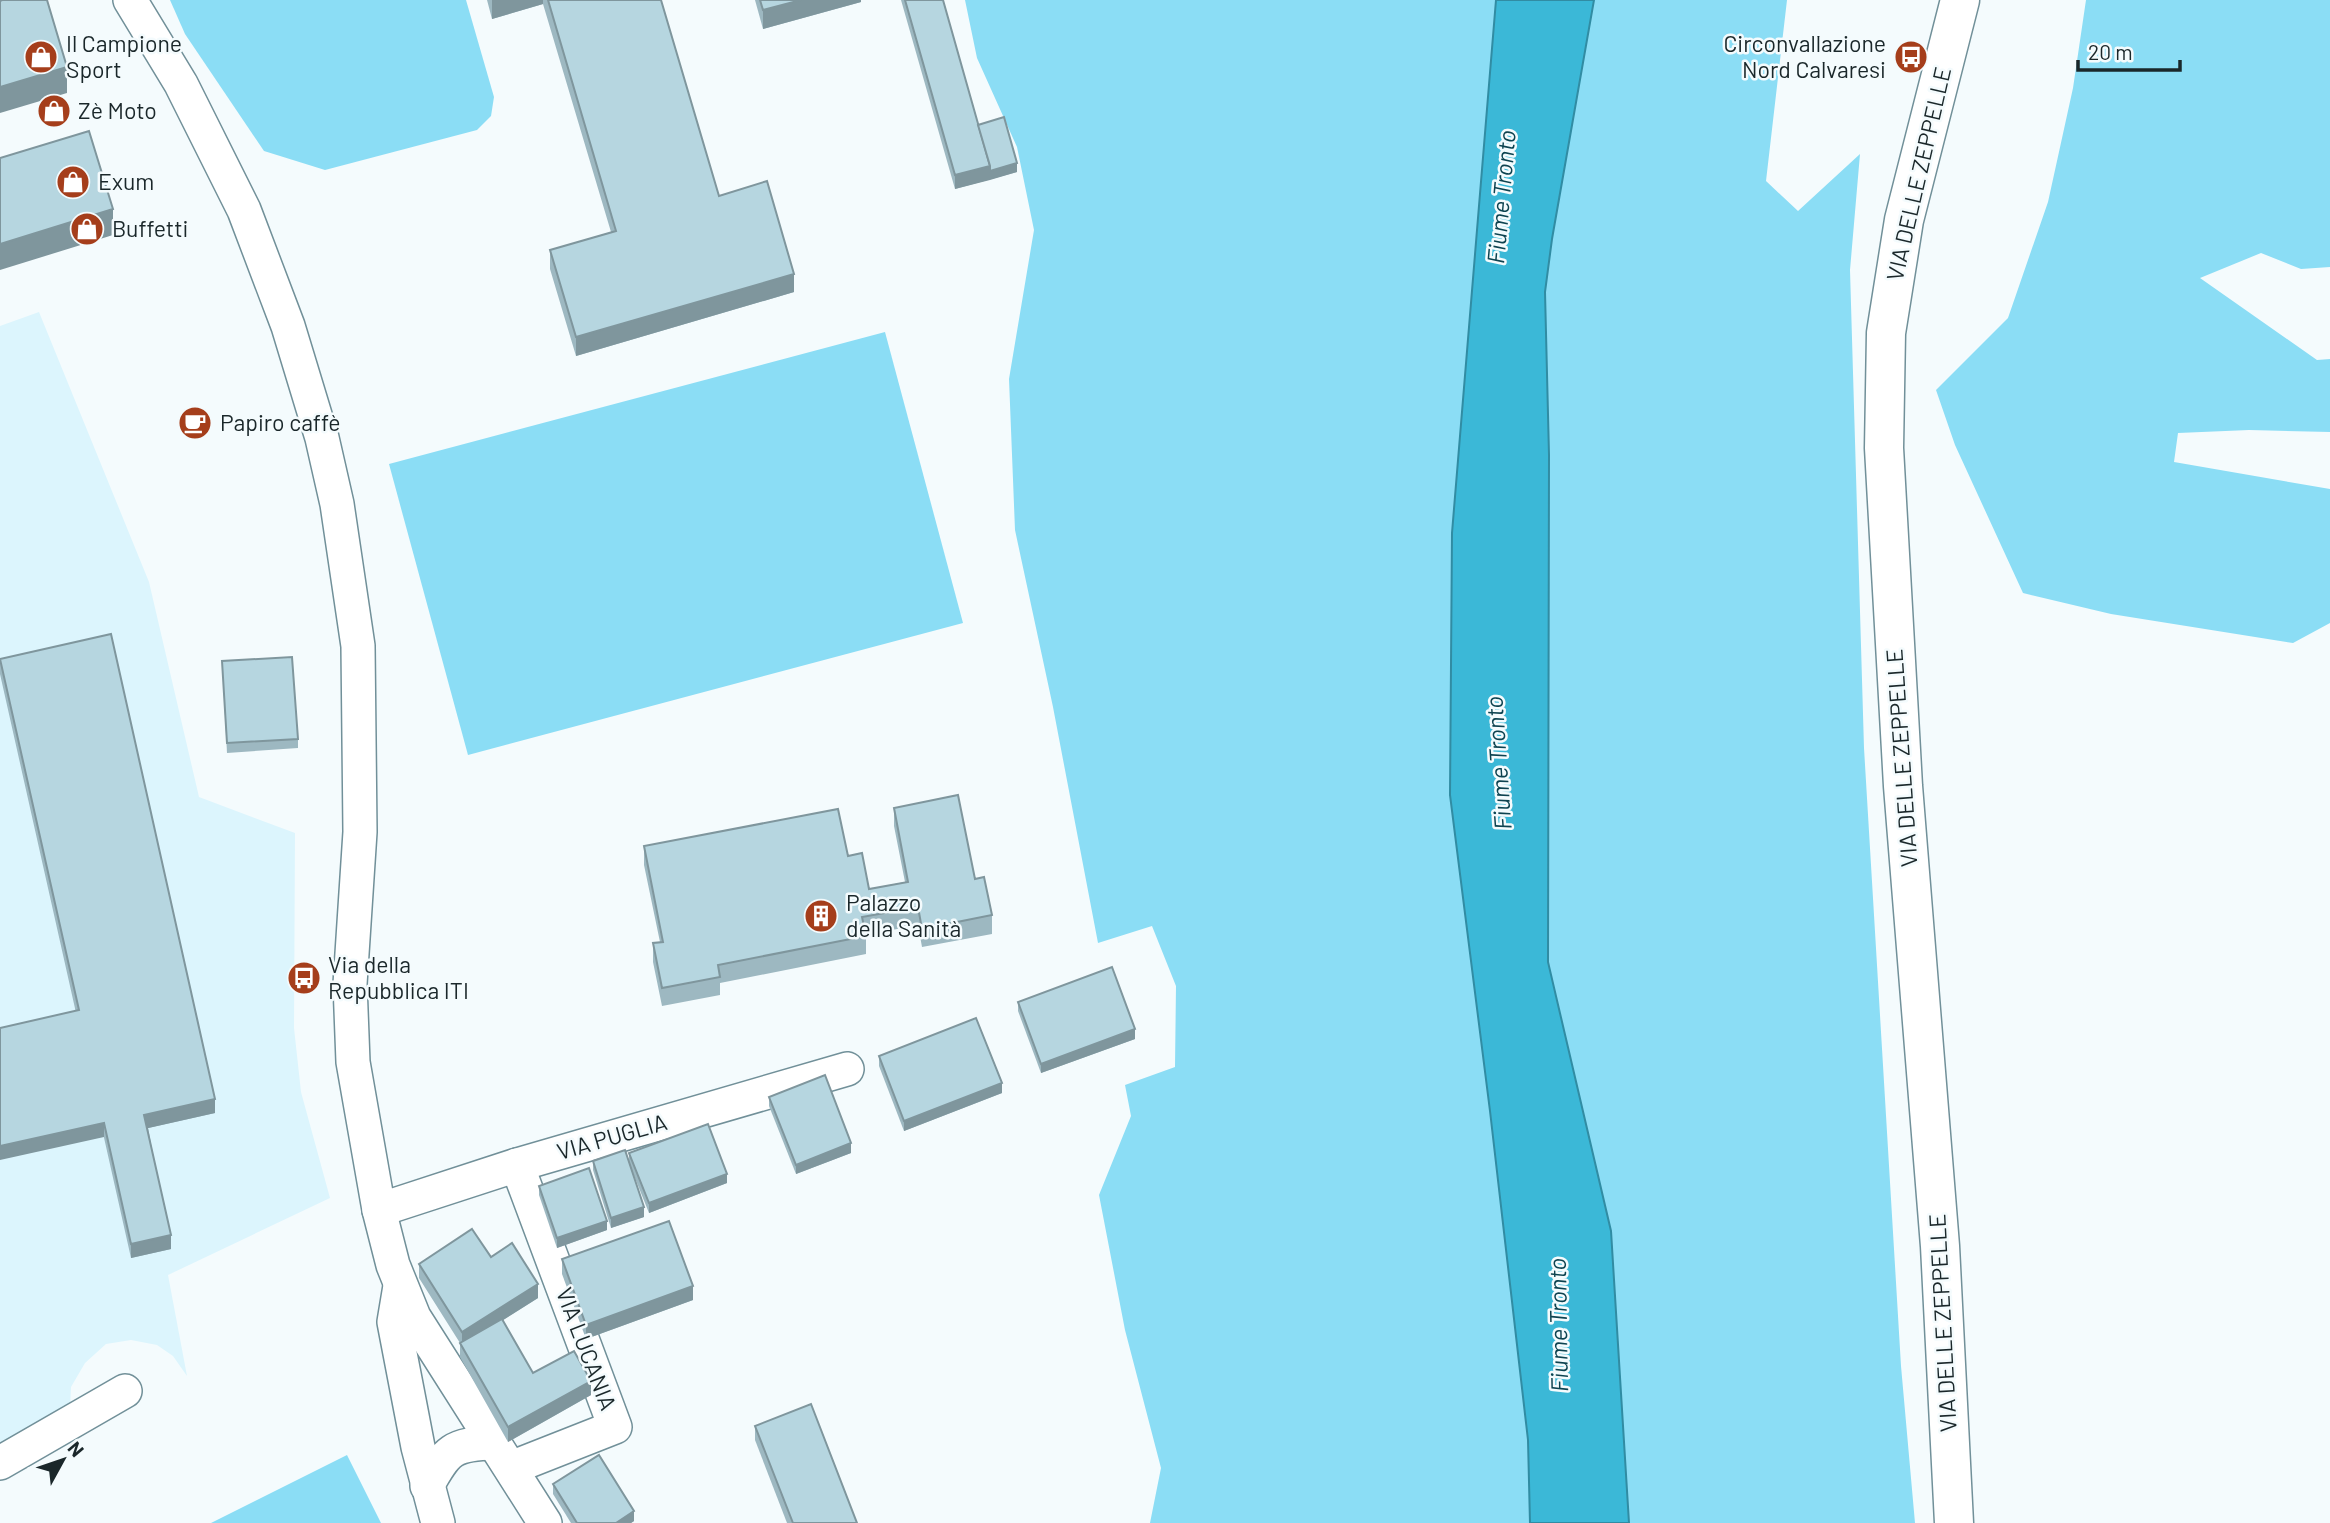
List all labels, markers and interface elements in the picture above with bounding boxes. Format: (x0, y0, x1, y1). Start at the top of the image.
scale bar (2078, 28, 2180, 72)
place label: Il Campione Sport (66, 29, 182, 83)
place label: Circonvallazione Nord Calvaresi (1723, 29, 1886, 83)
shop icon: Il Campione Sport (22, 38, 60, 76)
bus stop icon: Circonvallazione Nord Calvaresi (1892, 38, 1930, 76)
text: 20 m (2088, 39, 2133, 64)
street label: VIA DELLE ZEPPELLE (1880, 64, 1956, 283)
shop icon: Zè Moto (35, 92, 73, 130)
place label: Zè Moto (78, 96, 157, 124)
water label: Fiume Tronto (1480, 129, 1521, 265)
shop icon: Exum (54, 163, 92, 201)
place label: Exum (98, 167, 154, 195)
shop icon: Buffetti (68, 210, 106, 248)
place label: Buffetti (112, 214, 188, 242)
cafe icon: Papiro caffè (176, 404, 214, 442)
place label: Papiro caffè (220, 408, 340, 436)
street label: VIA DELLE ZEPPELLE (1879, 648, 1923, 868)
water label: Fiume Tronto (1478, 695, 1517, 831)
place label: Palazzo della Sanità (846, 888, 961, 942)
building icon: Palazzo della Sanità (802, 897, 840, 935)
place label: Via della Repubblica ITI (328, 950, 469, 1004)
bus stop icon: Via della Repubblica ITI (285, 959, 323, 997)
street label: VIA PUGLIA (553, 1107, 670, 1165)
street label: VIA DELLE ZEPPELLE (1922, 1213, 1962, 1433)
water label: Fiume Tronto (1542, 1258, 1573, 1392)
street label: VIA LUCANIA (551, 1283, 623, 1414)
north arrow (28, 1425, 98, 1495)
text: N (64, 1437, 89, 1461)

